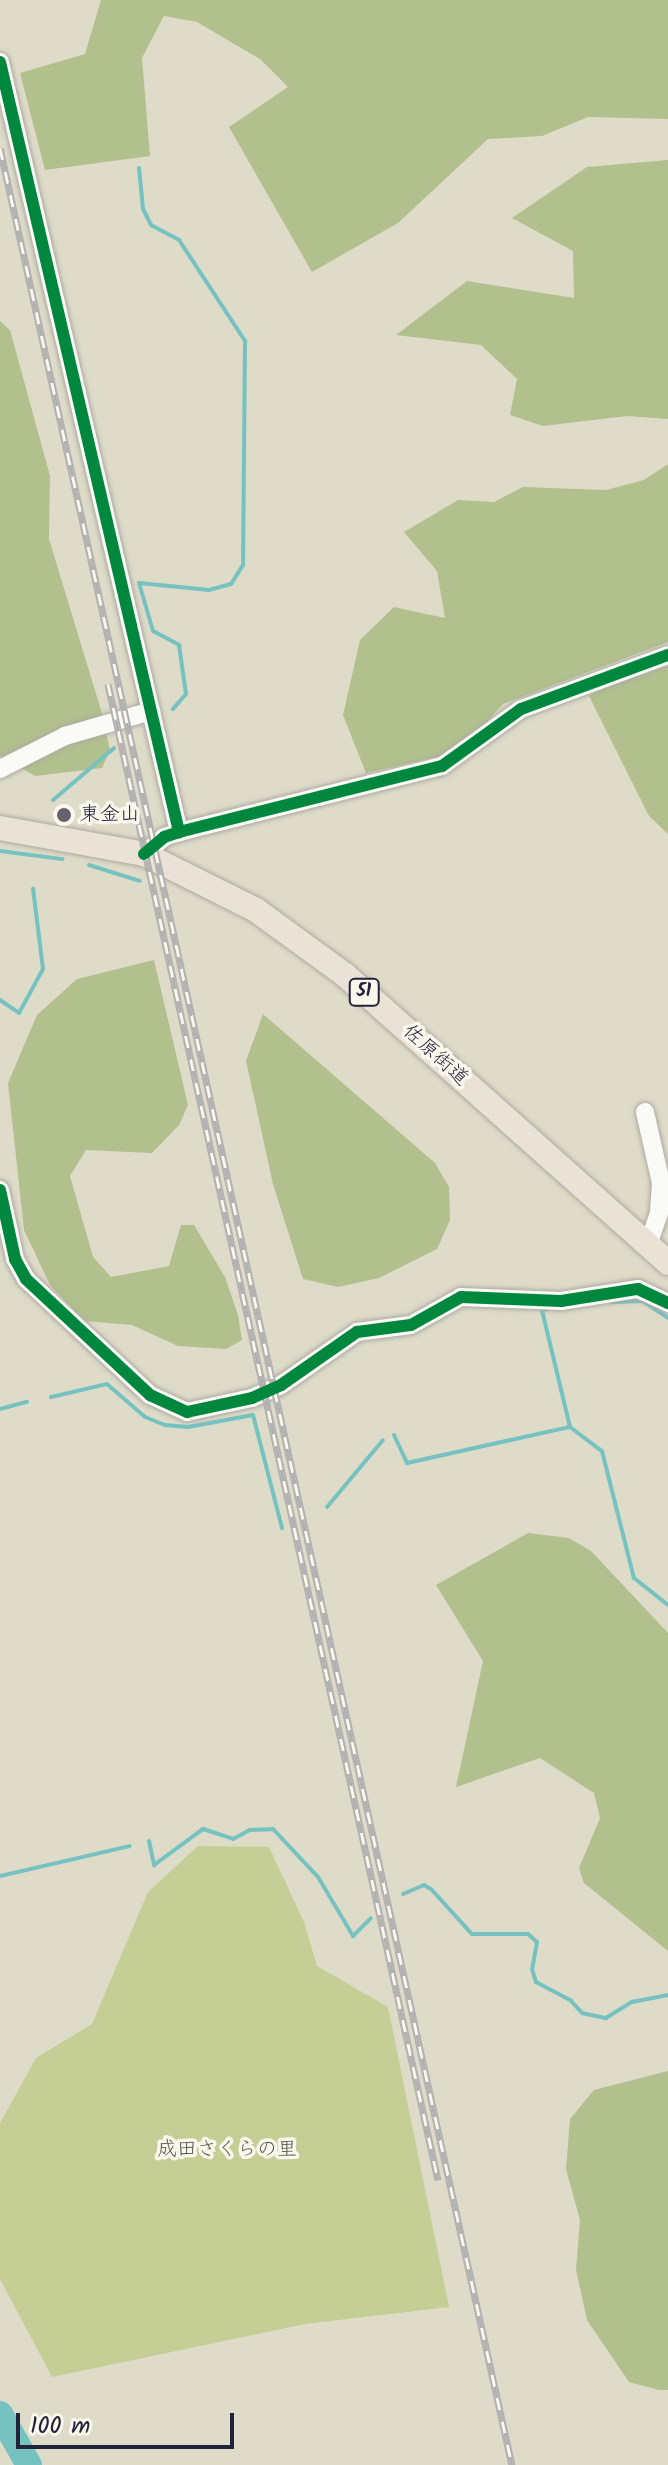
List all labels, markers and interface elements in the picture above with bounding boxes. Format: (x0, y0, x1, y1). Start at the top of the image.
place label: 東金山 (80, 803, 140, 827)
marker: 東金山 (55, 806, 73, 824)
road number: 51 (348, 978, 380, 1006)
street label: 佐原街道 (397, 1020, 473, 1092)
park label: 成田さくらの里 (157, 2138, 297, 2162)
scale bar (20, 2397, 238, 2447)
text: 100 m (30, 2407, 90, 2446)

